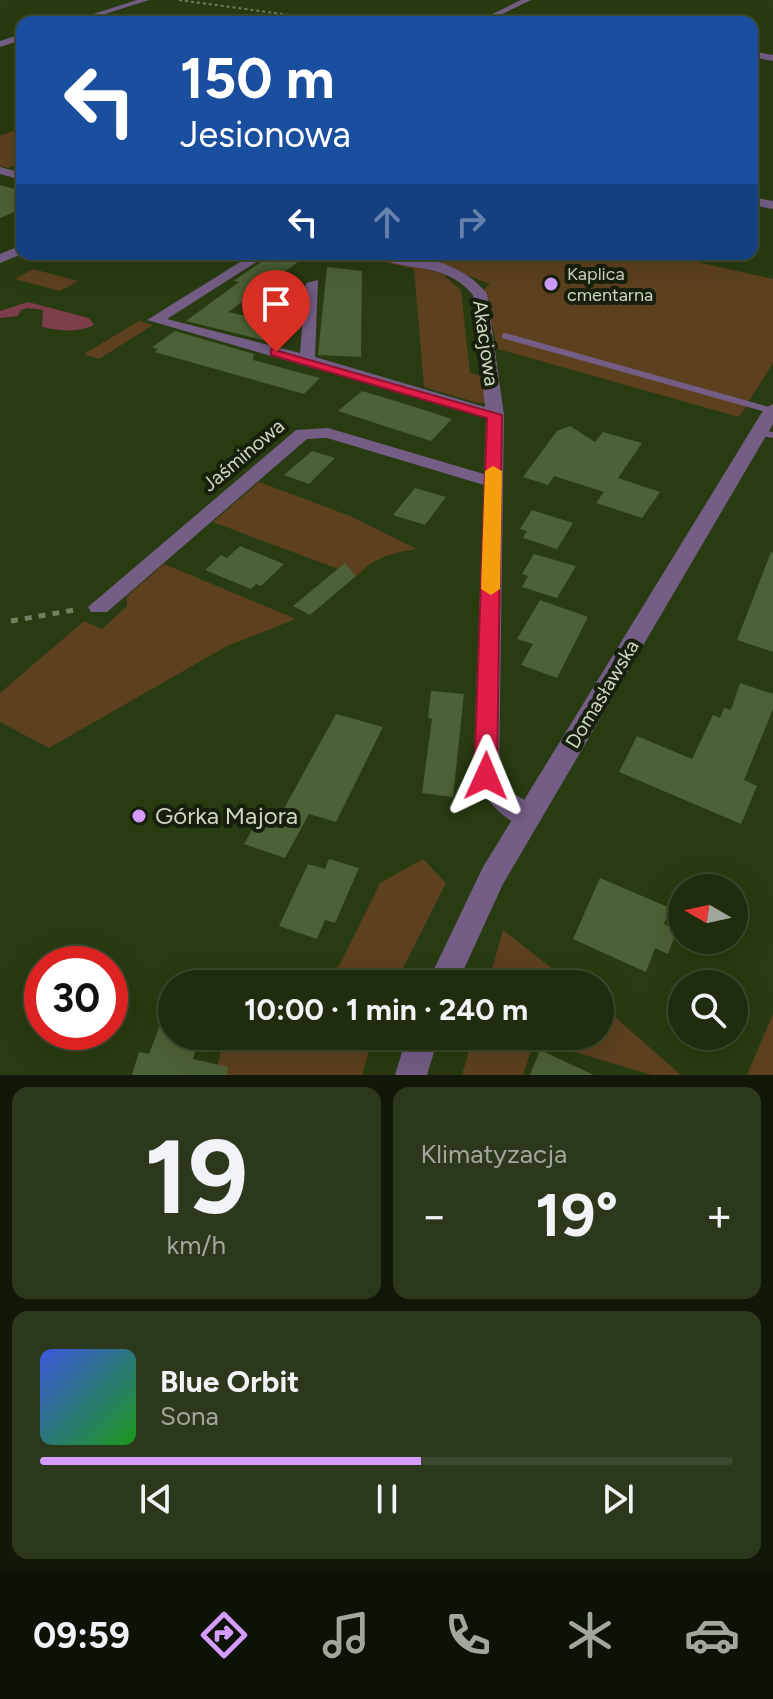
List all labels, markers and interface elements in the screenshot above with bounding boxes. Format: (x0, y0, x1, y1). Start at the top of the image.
text: 150 m (180, 45, 335, 112)
icon: left (48, 48, 152, 152)
text: Jesionowa (180, 113, 351, 156)
icon: left (281, 200, 325, 244)
icon: ahead (365, 200, 409, 244)
icon: right (449, 200, 493, 244)
place label: Kaplica cmentarna (567, 263, 653, 306)
pin (242, 270, 310, 352)
marker: Kaplica cmentarna (542, 275, 560, 293)
icon: arrive (254, 282, 298, 326)
street label: Akacjowa (468, 299, 504, 387)
street label: Jaśminowa (197, 414, 289, 496)
street label: Domasławska (560, 635, 644, 753)
position arrow (444, 734, 528, 818)
place label: Górka Majora (155, 801, 298, 830)
marker: Górka Majora (130, 807, 148, 825)
north arrow (668, 874, 748, 954)
map controls (668, 874, 748, 1050)
speed limit sign: 30 (24, 946, 128, 1050)
button: search (668, 970, 748, 1050)
text: 10:00 · 1 min · 240 m (244, 991, 528, 1028)
text: 19 (144, 1114, 248, 1239)
text: Klimatyzacja (421, 1138, 567, 1170)
text: 19° (535, 1179, 618, 1251)
text: − (421, 1189, 448, 1242)
text: + (706, 1189, 733, 1242)
text: km/h (167, 1229, 226, 1261)
text: Blue Orbit (160, 1363, 299, 1400)
text: Sona (160, 1400, 219, 1432)
icon: previous (134, 1477, 178, 1521)
icon: pause (365, 1477, 409, 1521)
icon: next (596, 1477, 640, 1521)
icon: directions (196, 1607, 252, 1663)
icon: music (318, 1607, 374, 1663)
icon: phone (440, 1607, 496, 1663)
icon: climate (562, 1607, 618, 1663)
icon: car (684, 1607, 740, 1663)
text: 09:59 (33, 1614, 130, 1657)

